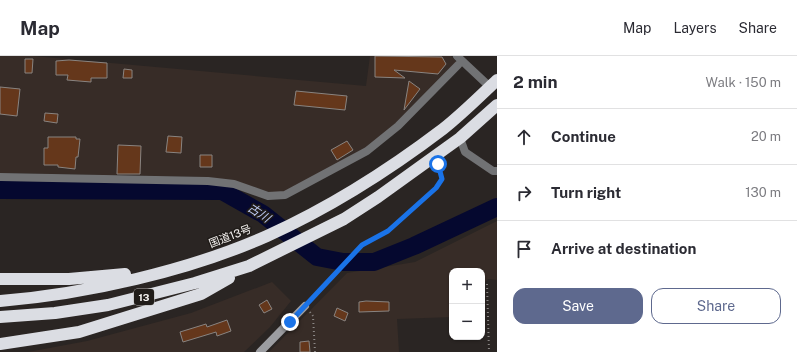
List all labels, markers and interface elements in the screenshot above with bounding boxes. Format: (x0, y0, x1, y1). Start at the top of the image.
text: Map (20, 17, 60, 39)
text: Map (623, 20, 651, 36)
text: Layers (673, 20, 717, 36)
text: Share (739, 20, 777, 36)
text: 2 min (513, 72, 558, 92)
text: Walk · 150 m (706, 75, 781, 90)
icon: ahead (513, 126, 535, 148)
text: Continue (551, 128, 616, 145)
text: 20 m (751, 129, 781, 144)
route start (429, 155, 447, 173)
icon: right (513, 182, 535, 204)
text: Turn right (551, 184, 621, 201)
text: 130 m (745, 185, 781, 200)
water label: 古川 (245, 201, 275, 226)
street label: 国道13号 (207, 222, 253, 250)
icon: arrive (513, 238, 535, 260)
text: Arrive at destination (551, 240, 696, 257)
map controls (449, 268, 485, 340)
button: + (449, 268, 485, 304)
button: Save (513, 288, 643, 324)
button: Share (651, 288, 781, 324)
road number: 13 (134, 289, 154, 305)
button: − (449, 304, 485, 340)
route end (281, 313, 299, 331)

